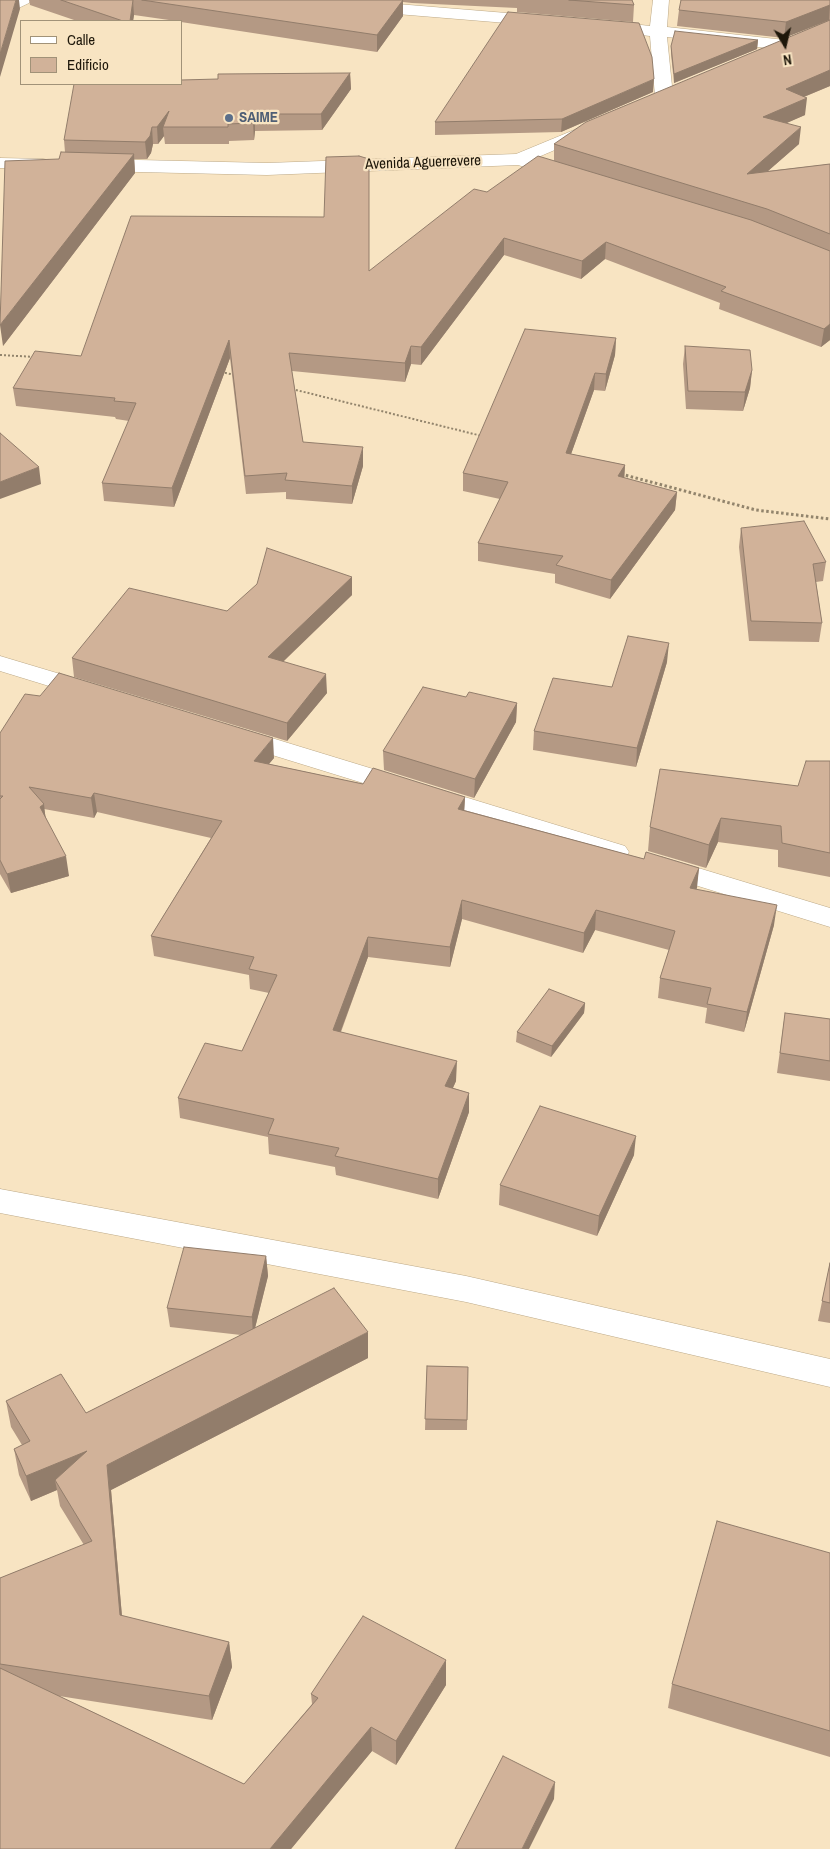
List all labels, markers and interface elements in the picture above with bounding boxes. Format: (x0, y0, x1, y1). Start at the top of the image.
legend (20, 20, 182, 85)
north arrow (760, 20, 810, 70)
text: Calle (67, 29, 95, 50)
text: N (782, 50, 793, 69)
text: Edificio (67, 54, 109, 75)
place label: SAIME (239, 109, 278, 127)
marker: SAIME (223, 112, 235, 124)
street label: Avenida Aguerrevere (365, 152, 481, 174)

